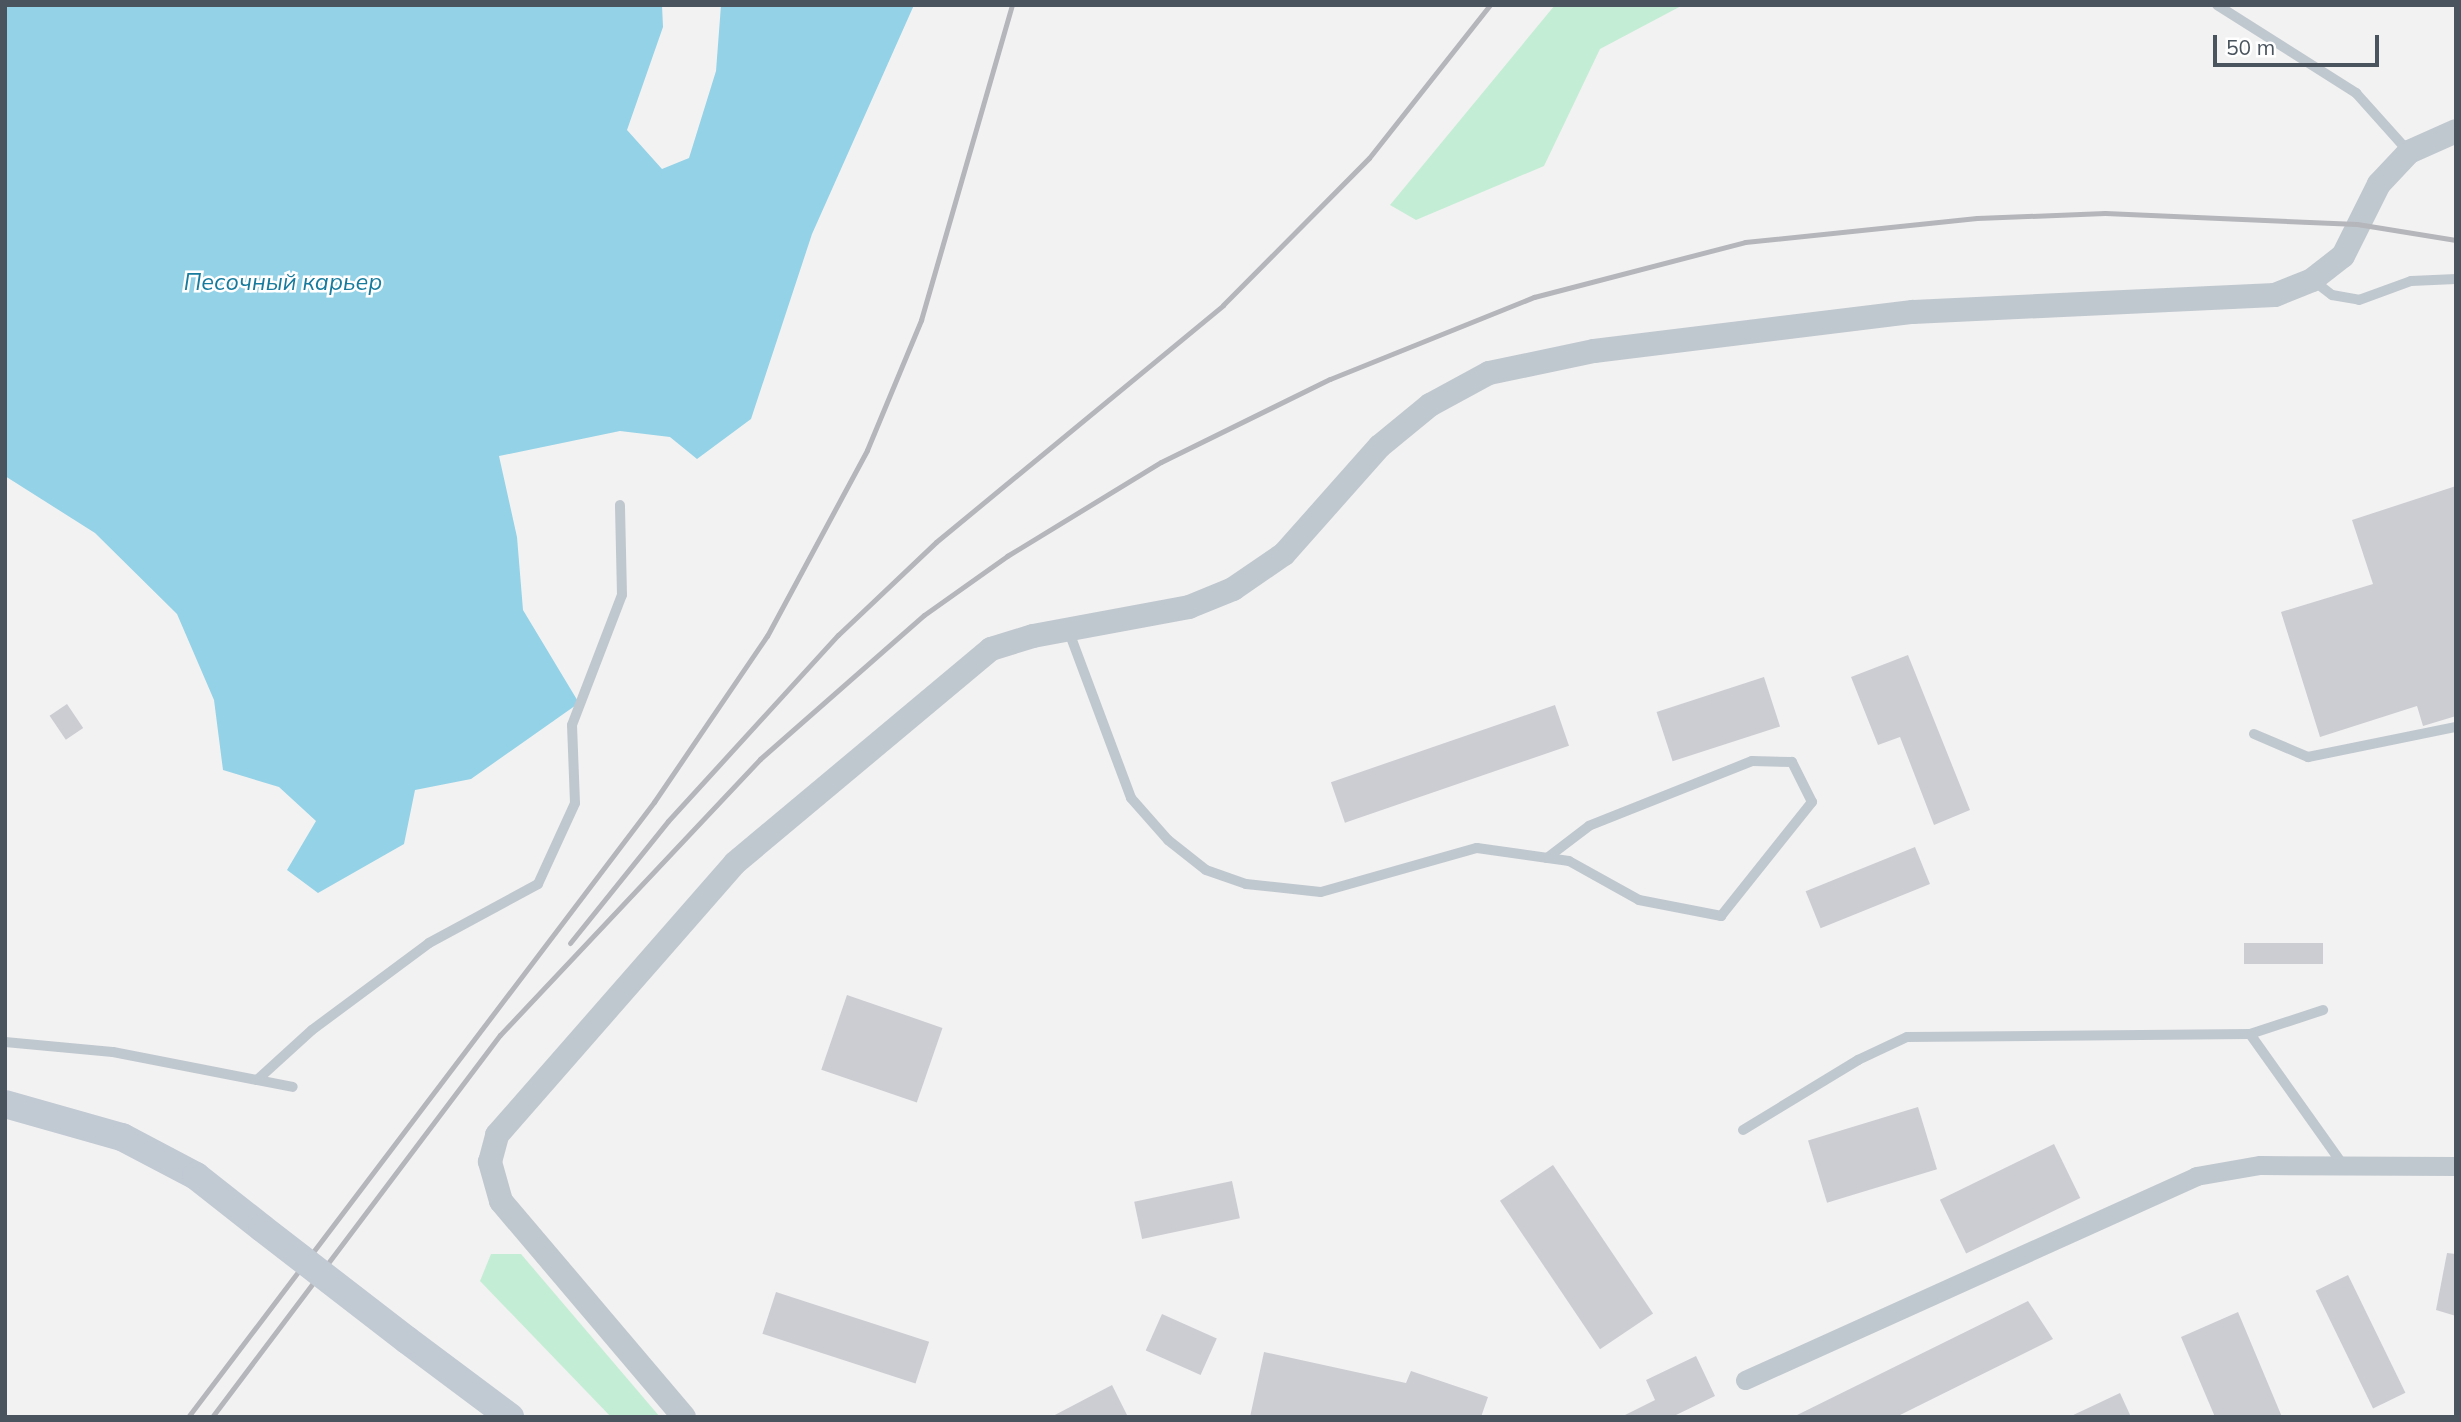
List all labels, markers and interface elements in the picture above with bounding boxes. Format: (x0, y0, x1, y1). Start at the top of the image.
scale bar (2216, 21, 2382, 65)
text: 50 m (2226, 34, 2275, 60)
water label: Песочный карьер (184, 268, 382, 296)

